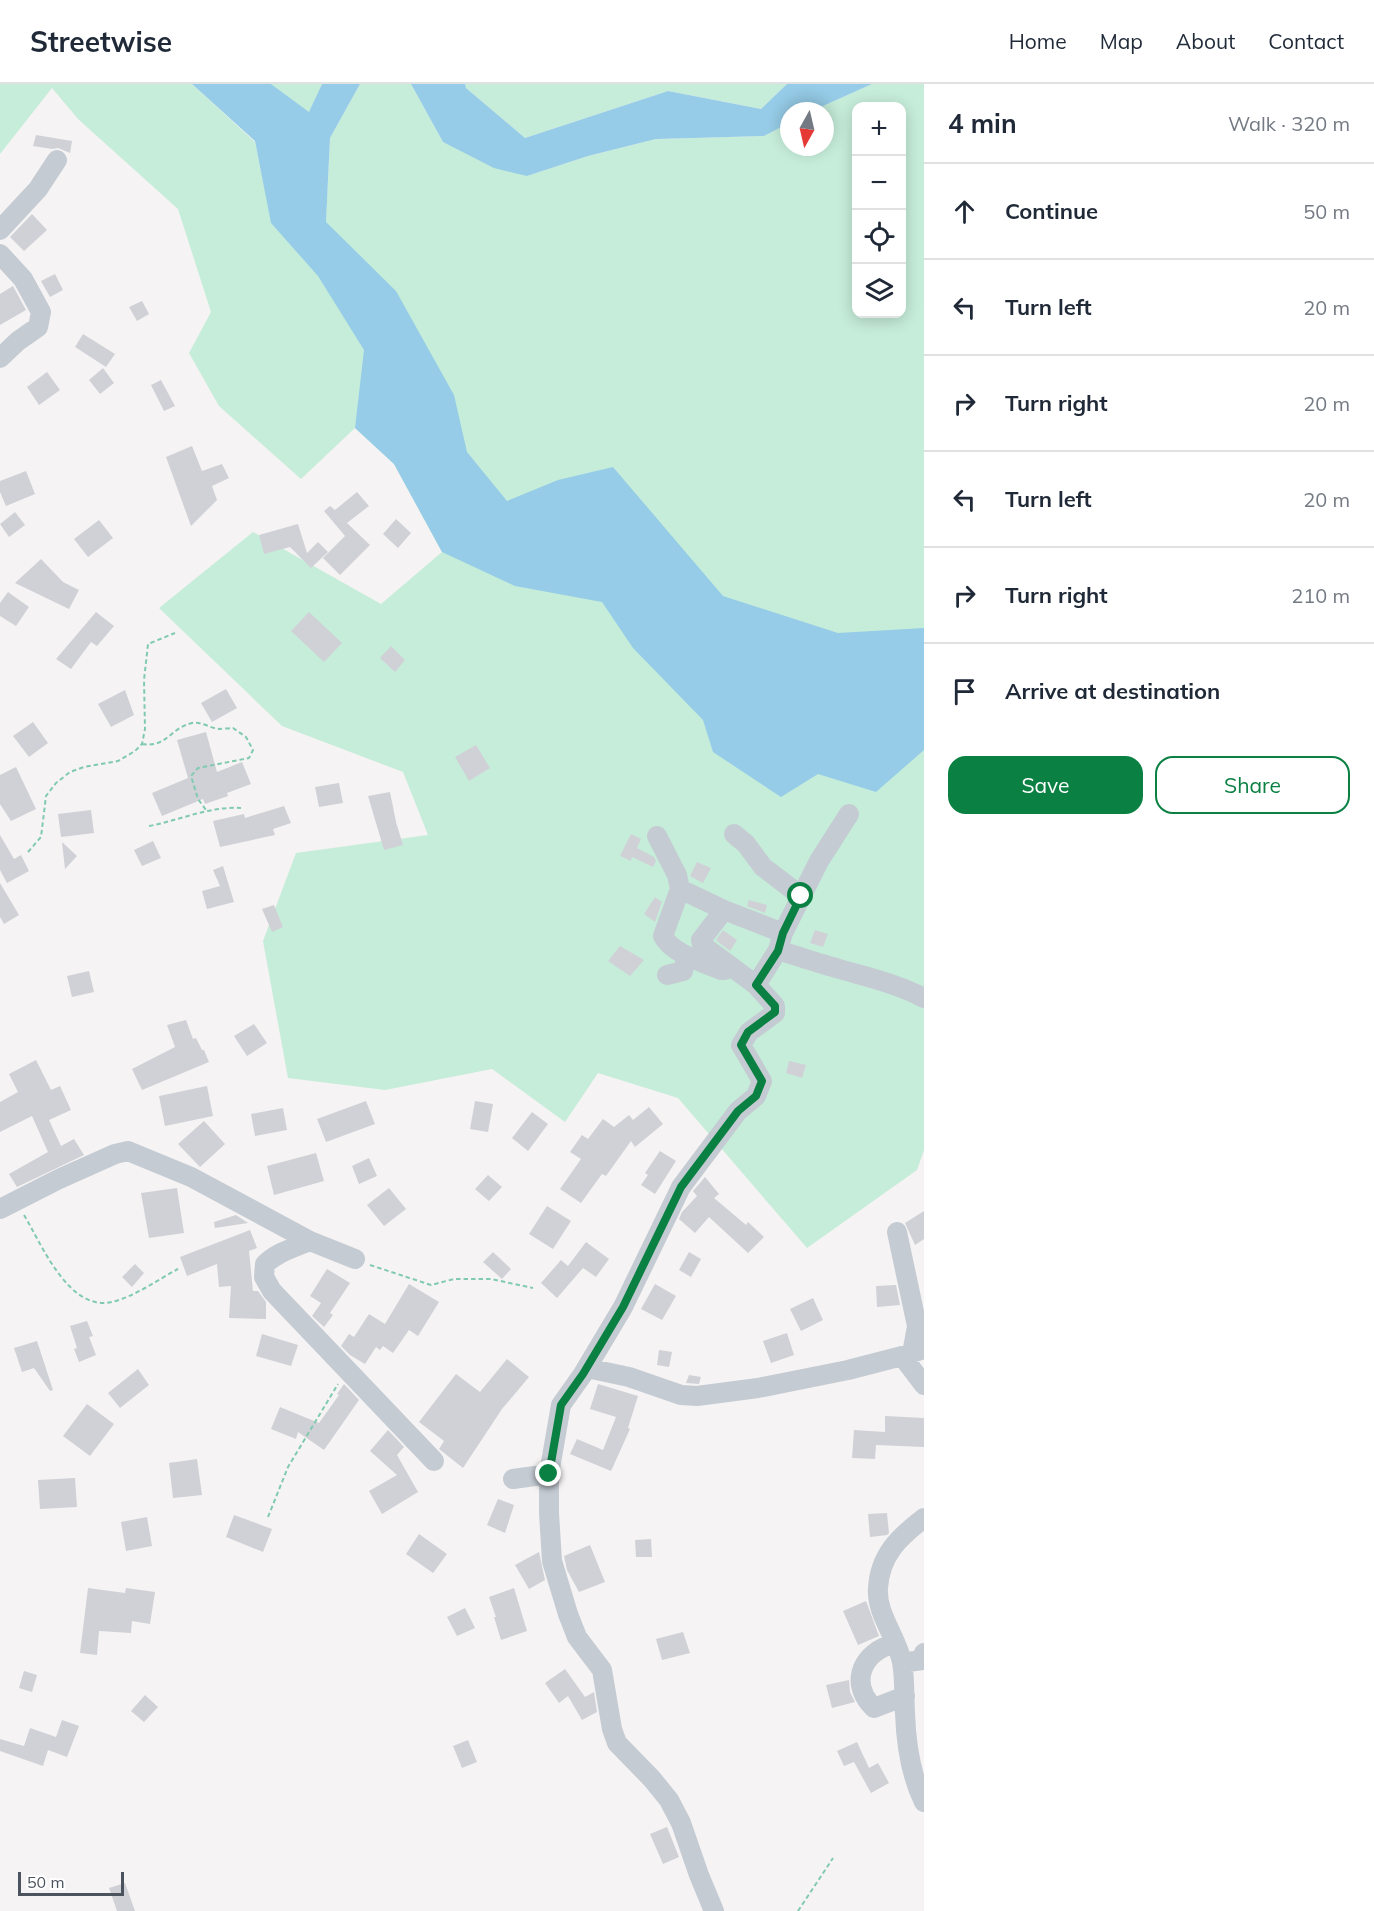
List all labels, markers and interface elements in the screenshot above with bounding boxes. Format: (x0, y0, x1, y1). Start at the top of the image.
text: Streetwise (30, 24, 172, 59)
text: Home (1009, 28, 1067, 54)
text: Map (1100, 28, 1143, 54)
text: About (1176, 28, 1235, 54)
text: Contact (1268, 28, 1344, 54)
north arrow (780, 102, 834, 156)
map controls (852, 102, 906, 318)
button: + (852, 102, 906, 156)
text: 4 min (948, 107, 1017, 140)
text: Walk · 320 m (1228, 111, 1350, 136)
button: − (852, 156, 906, 210)
icon: ahead (948, 195, 981, 228)
text: Continue (1005, 197, 1098, 225)
text: 50 m (1303, 199, 1350, 224)
button: locate (852, 210, 906, 264)
button: layers (852, 264, 906, 318)
icon: left (948, 291, 981, 324)
text: Turn left (1005, 293, 1092, 321)
text: 20 m (1303, 295, 1350, 320)
icon: right (948, 387, 981, 420)
text: Turn right (1005, 389, 1108, 417)
text: 20 m (1303, 391, 1350, 416)
icon: left (948, 483, 981, 516)
text: Turn left (1005, 485, 1092, 513)
text: 20 m (1303, 487, 1350, 512)
icon: right (948, 579, 981, 612)
text: Turn right (1005, 581, 1108, 609)
text: 210 m (1291, 583, 1350, 608)
icon: arrive (948, 675, 981, 708)
text: Arrive at destination (1005, 677, 1220, 705)
button: Save (948, 756, 1143, 814)
button: Share (1155, 756, 1350, 814)
route start (787, 882, 813, 908)
route end (535, 1460, 561, 1486)
scale bar (18, 1869, 124, 1896)
text: 50 m (27, 1872, 64, 1892)

